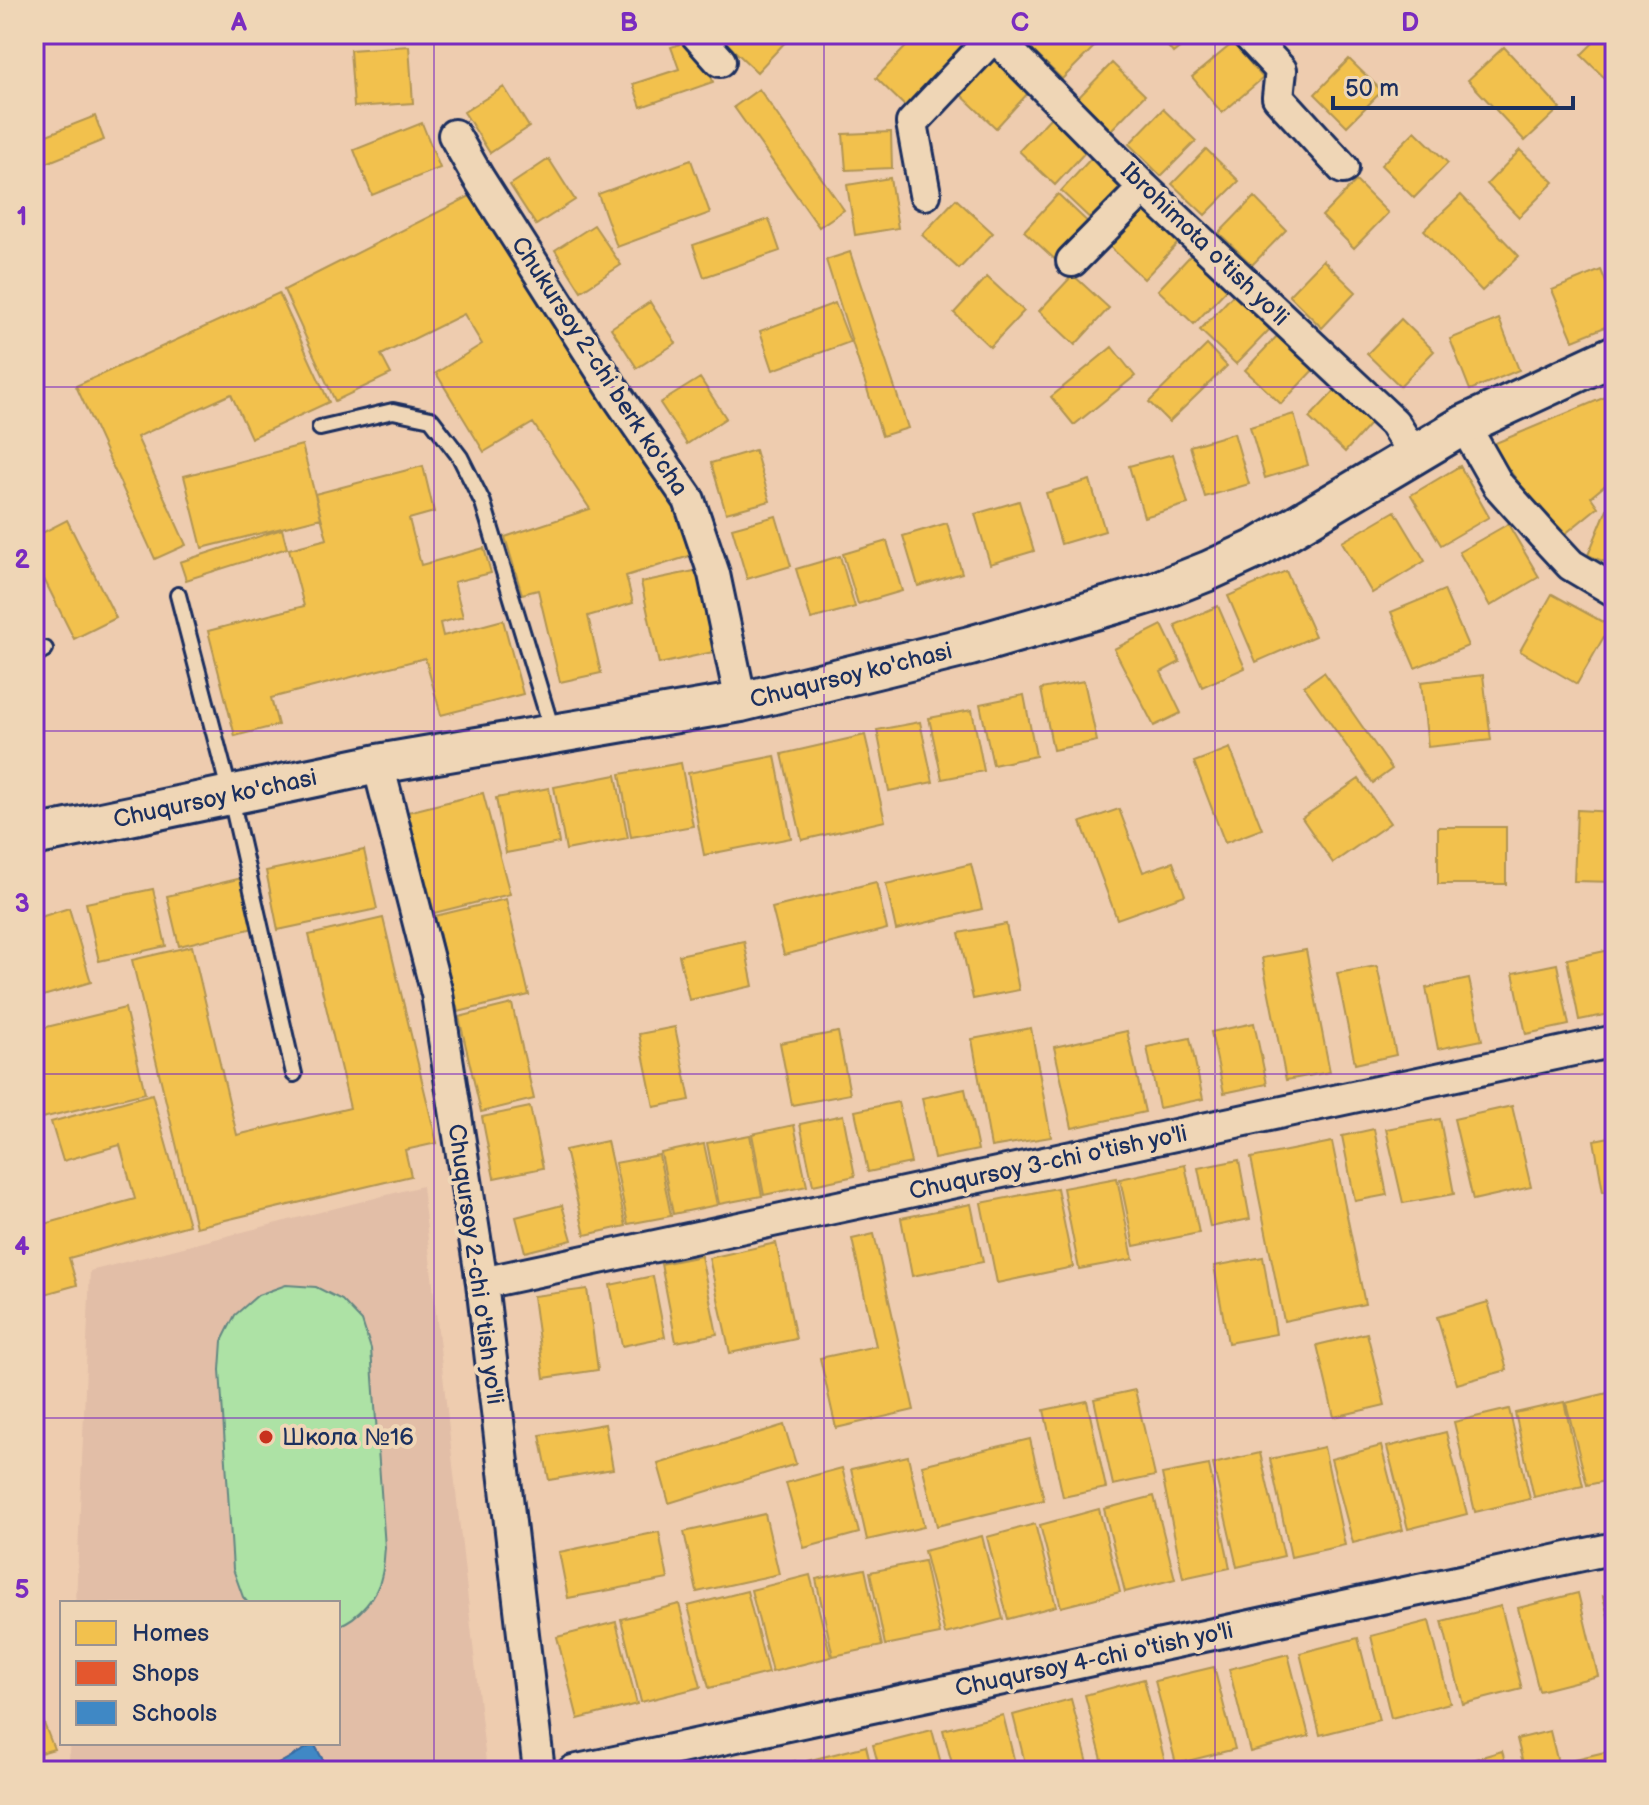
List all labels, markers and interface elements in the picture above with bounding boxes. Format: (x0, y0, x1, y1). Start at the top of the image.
text: A (230, 8, 247, 39)
text: B (620, 8, 638, 39)
text: C (1011, 8, 1029, 39)
text: D (1401, 8, 1419, 39)
scale bar (1333, 60, 1573, 110)
text: 50 m (1345, 74, 1399, 103)
street label: Ibrohimota o'tish yo'li (1114, 157, 1295, 332)
text: 1 (17, 202, 27, 233)
street label: Chukursoy 2-chi berk ko'cha (505, 231, 694, 501)
text: 2 (14, 545, 30, 576)
street label: Chuqursoy ko'chasi (747, 636, 955, 715)
street label: Chuqursoy ko'chasi (111, 763, 320, 834)
text: 3 (14, 889, 30, 920)
street label: Chuqursoy 3-chi o'tish yo'li (906, 1119, 1190, 1206)
street label: Chuqursoy 2-chi o'tish yo'li (441, 1122, 510, 1406)
text: 4 (14, 1232, 30, 1263)
place label: Школа №16 (282, 1423, 414, 1452)
marker: Школа №16 (257, 1428, 275, 1446)
text: 5 (14, 1575, 30, 1606)
legend (60, 1601, 340, 1745)
street label: Chuqursoy 4-chi o'tish yo'li (952, 1616, 1236, 1703)
text: Homes (132, 1619, 209, 1648)
text: Shops (132, 1659, 199, 1688)
text: Schools (132, 1699, 217, 1728)

